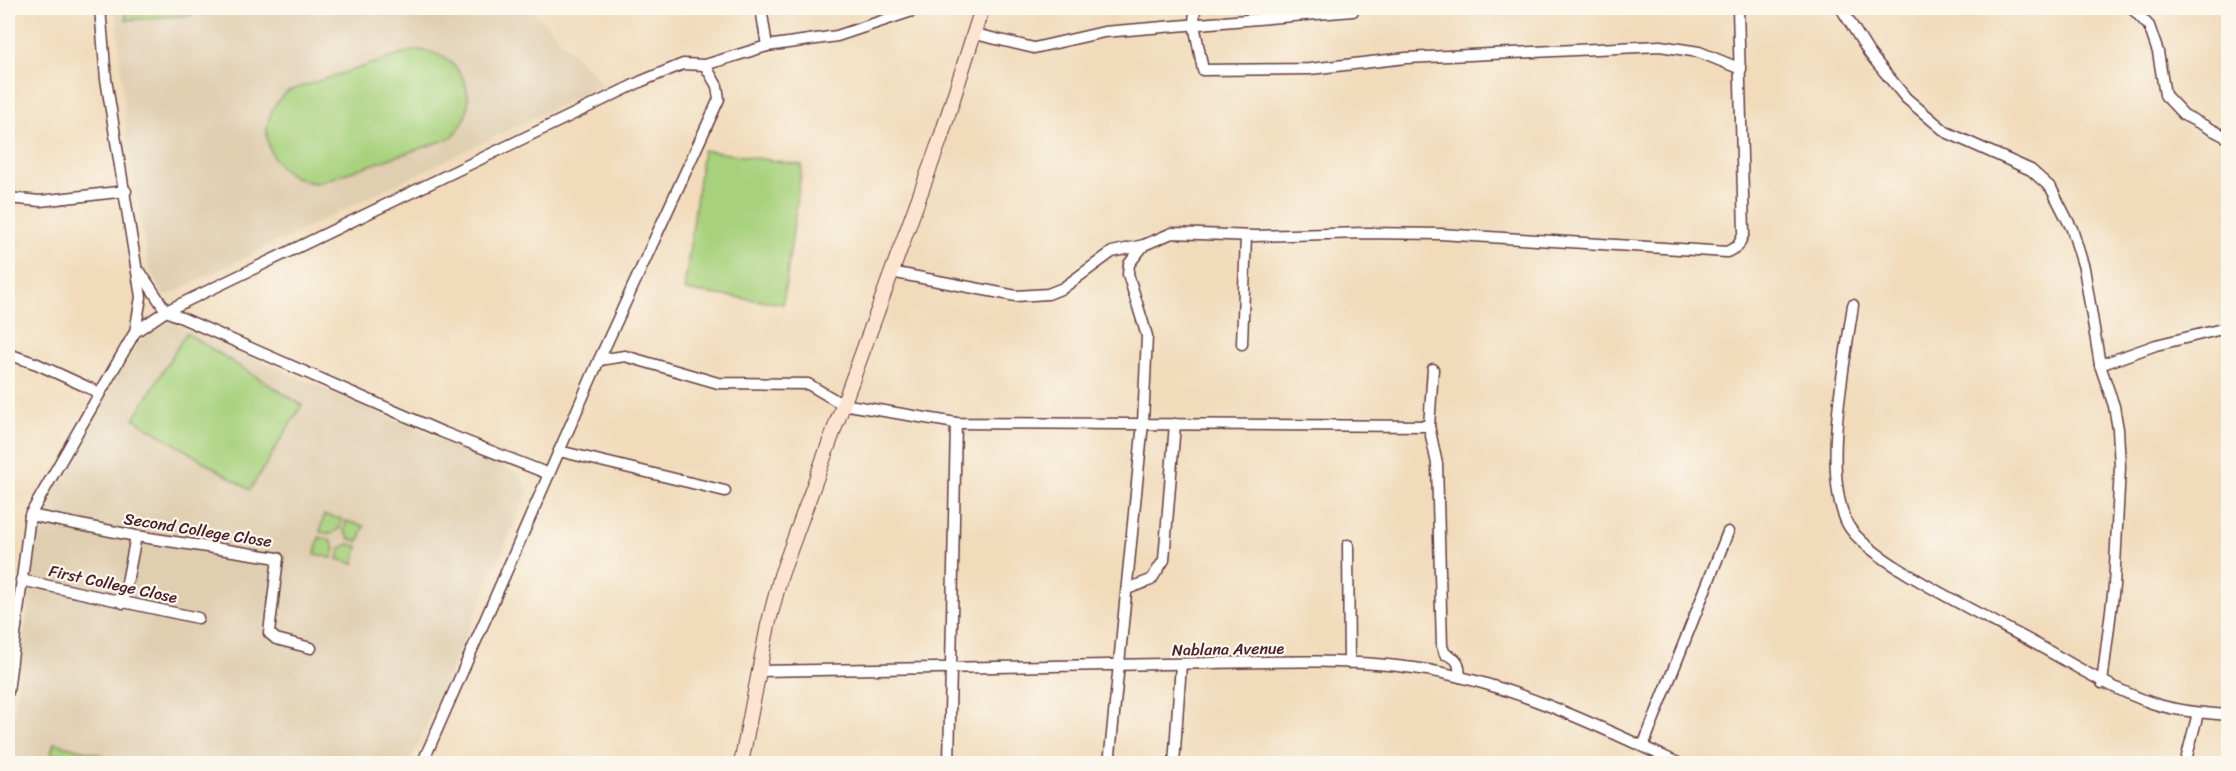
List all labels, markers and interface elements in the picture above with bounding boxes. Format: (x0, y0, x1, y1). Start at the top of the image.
street label: Second College Close (122, 504, 274, 556)
street label: First College Close (46, 556, 180, 612)
street label: Nablana Avenue (1172, 634, 1285, 664)

